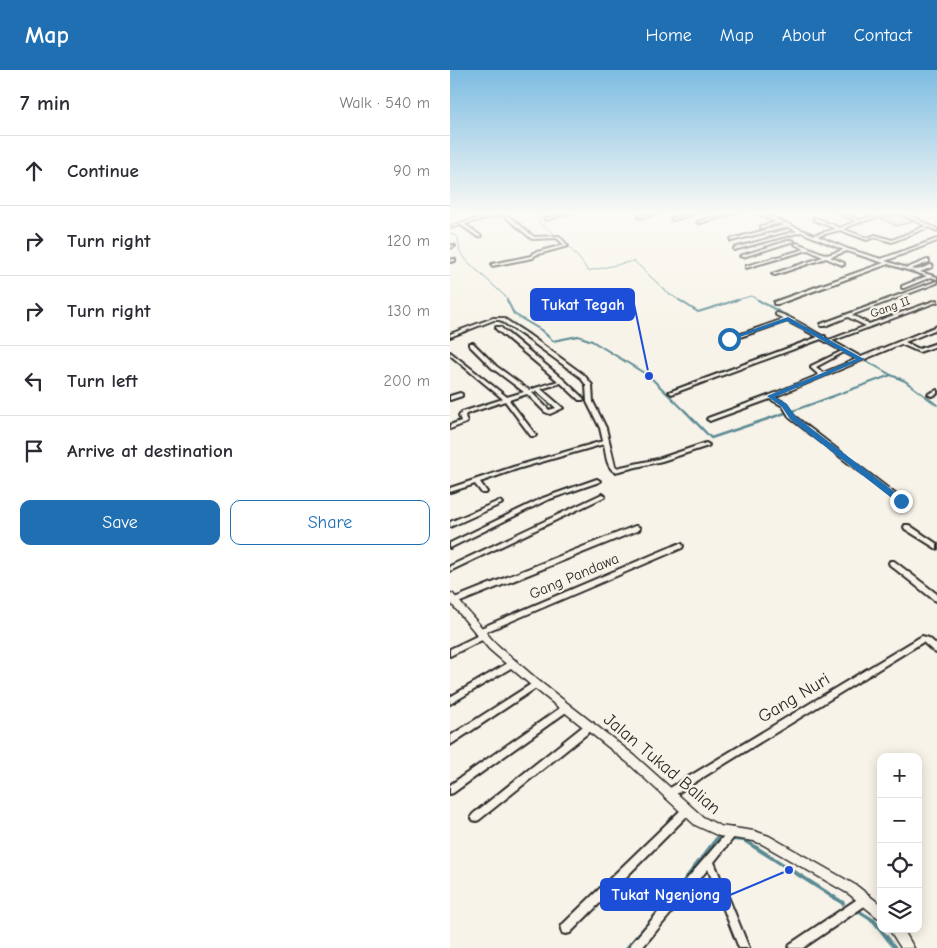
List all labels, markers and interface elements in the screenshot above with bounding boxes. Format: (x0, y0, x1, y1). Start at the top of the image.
text: Map (25, 21, 69, 49)
text: Home (645, 25, 692, 46)
text: Map (720, 25, 754, 46)
text: About (782, 25, 826, 46)
text: Contact (854, 25, 912, 46)
text: 7 min (20, 91, 70, 115)
text: Walk · 540 m (339, 94, 430, 112)
icon: ahead (20, 157, 48, 185)
text: Continue (67, 160, 139, 182)
text: 90 m (393, 162, 430, 180)
icon: right (20, 227, 48, 255)
text: Turn right (67, 230, 151, 252)
text: 120 m (387, 232, 430, 250)
callout: Tukat Tegah (531, 289, 634, 320)
street label: Gang II (868, 293, 912, 321)
text: Tukat Tegah (541, 296, 625, 314)
icon: right (20, 297, 48, 325)
text: Turn right (67, 300, 151, 322)
text: 130 m (387, 302, 430, 320)
route start (718, 328, 741, 351)
icon: left (20, 367, 48, 395)
text: Turn left (67, 370, 138, 392)
text: 200 m (384, 372, 430, 390)
icon: arrive (20, 437, 48, 465)
text: Arrive at destination (67, 440, 233, 462)
route end (890, 490, 913, 513)
button: Save (20, 500, 220, 545)
button: Share (230, 500, 430, 545)
street label: Gang Pandawa (526, 549, 622, 603)
street label: Gang Nuri (754, 668, 834, 728)
street label: Jalan Tukad Balian (599, 709, 725, 819)
map controls (877, 753, 922, 933)
button: + (877, 753, 922, 798)
button: − (877, 798, 922, 843)
button: locate (877, 843, 922, 888)
callout: Tukat Ngenjong (601, 879, 730, 910)
text: Tukat Ngenjong (612, 886, 720, 904)
button: layers (877, 888, 922, 933)

